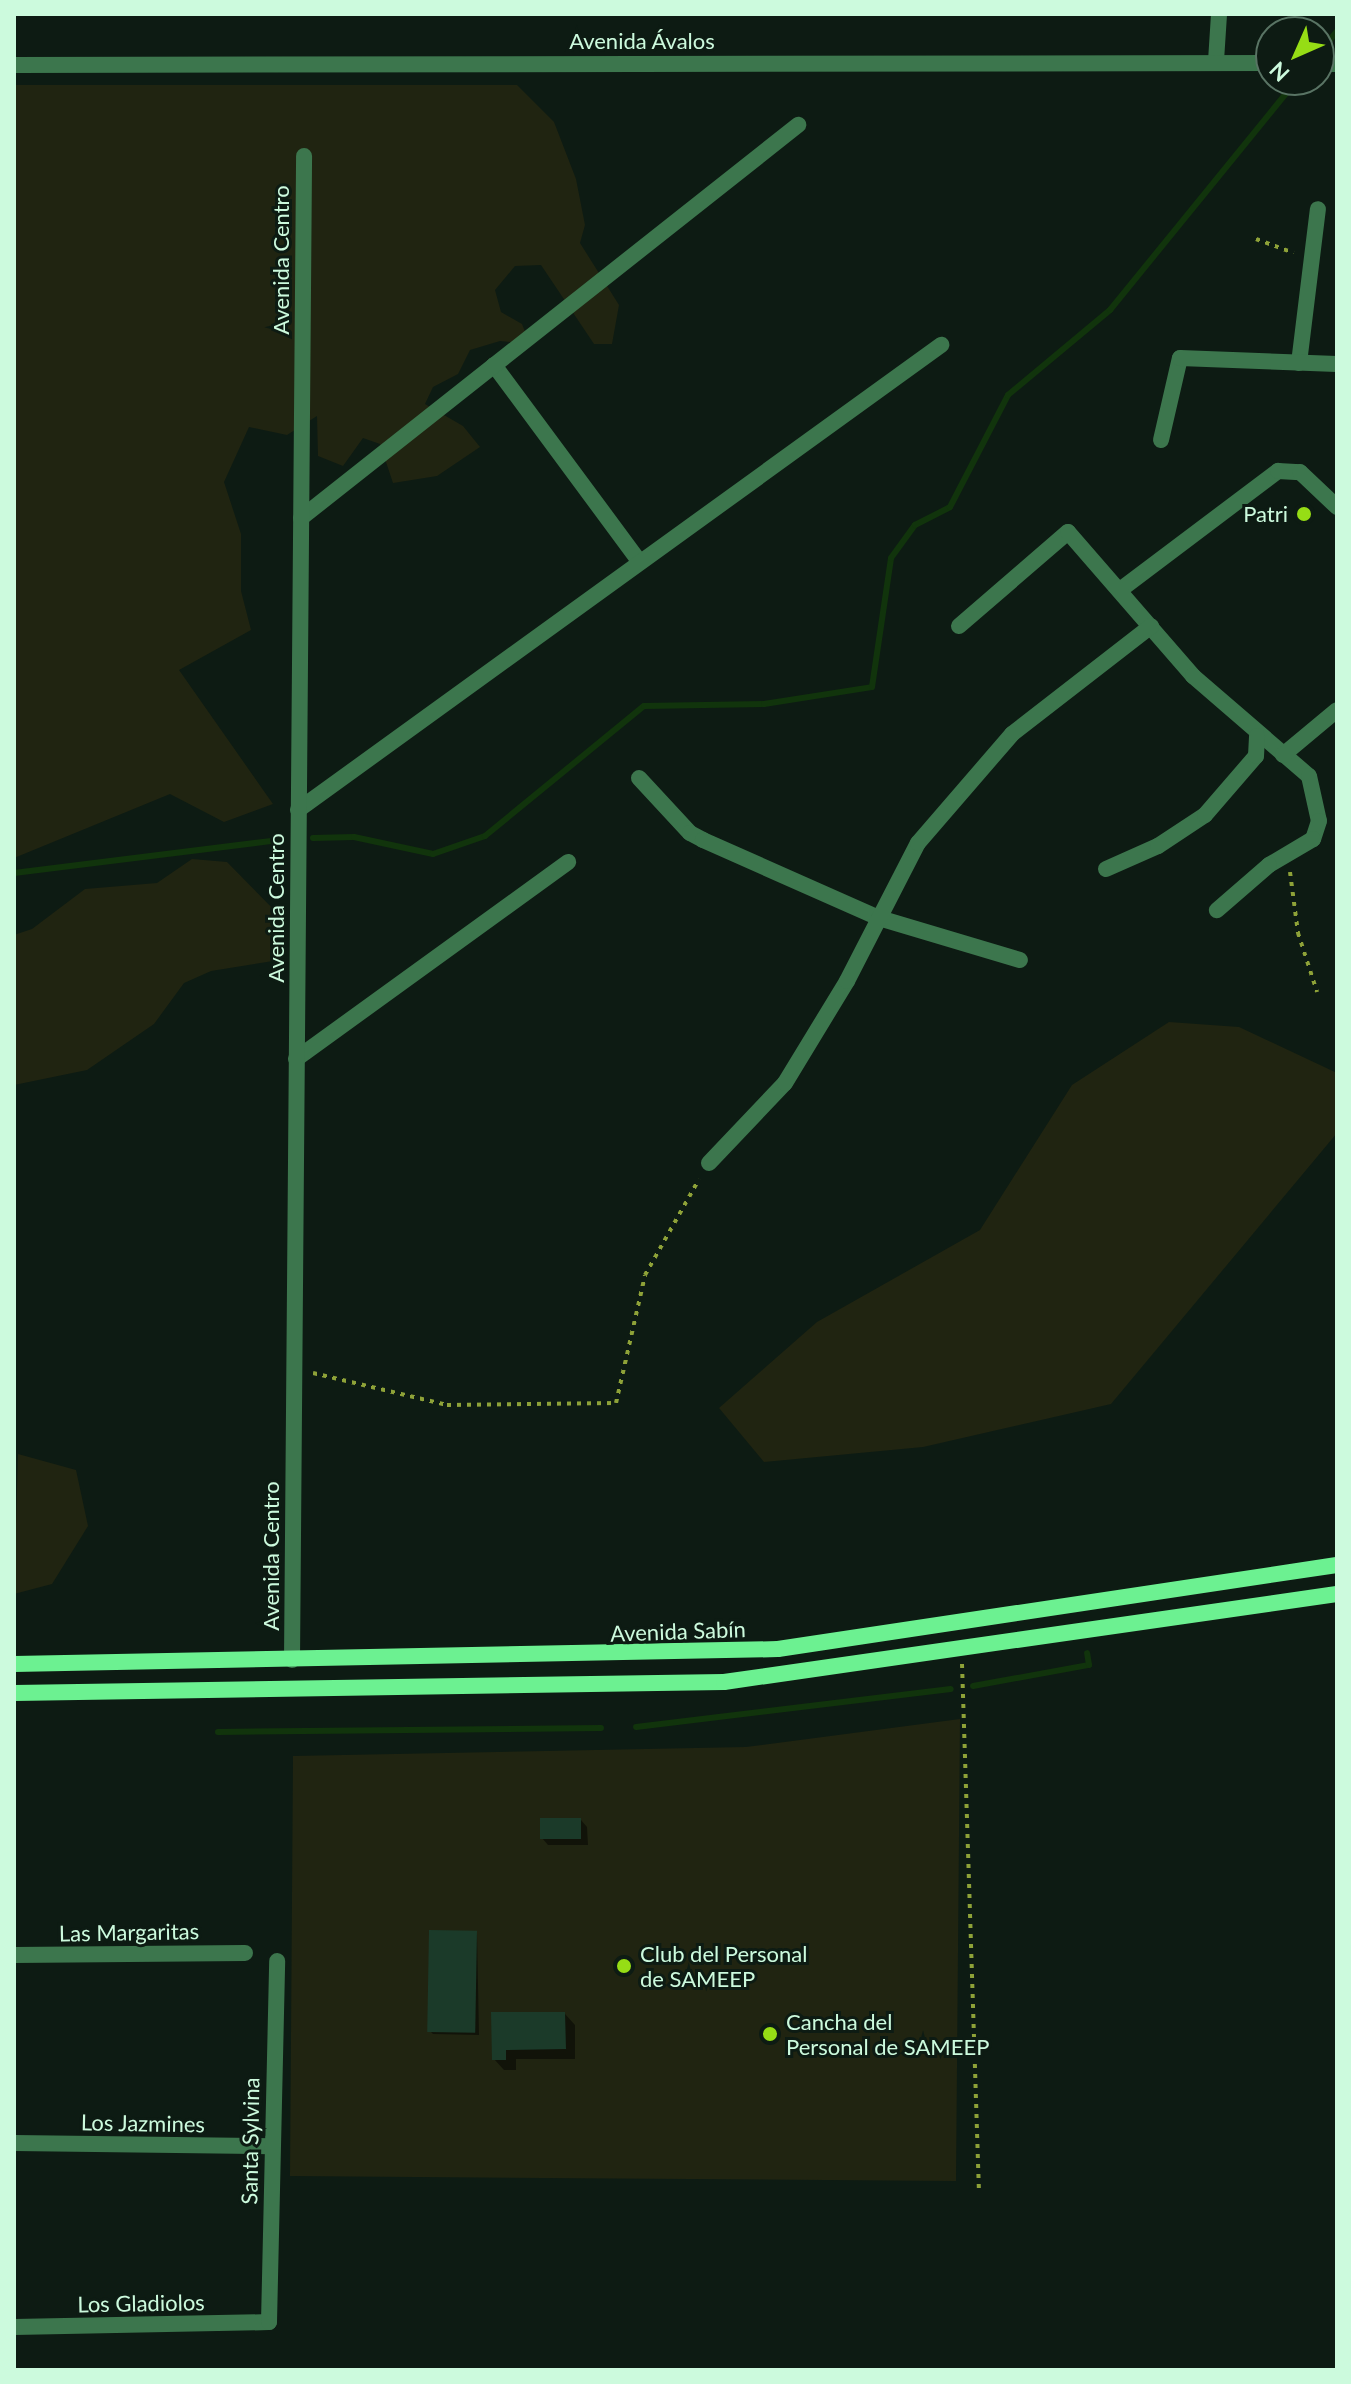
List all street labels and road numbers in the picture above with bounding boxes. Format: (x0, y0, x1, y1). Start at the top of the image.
street label: Avenida Ávalos (569, 28, 715, 54)
street label: Avenida Centro (268, 185, 294, 335)
street label: Avenida Centro (263, 833, 289, 983)
street label: Avenida Centro (258, 1481, 284, 1631)
street label: Avenida Sabín (610, 1615, 746, 1647)
street label: Las Margaritas (59, 1918, 199, 1946)
street label: Santa Sylvina (236, 2077, 264, 2205)
street label: Los Jazmines (80, 2109, 206, 2137)
street label: Los Gladiolos (77, 2289, 205, 2317)

